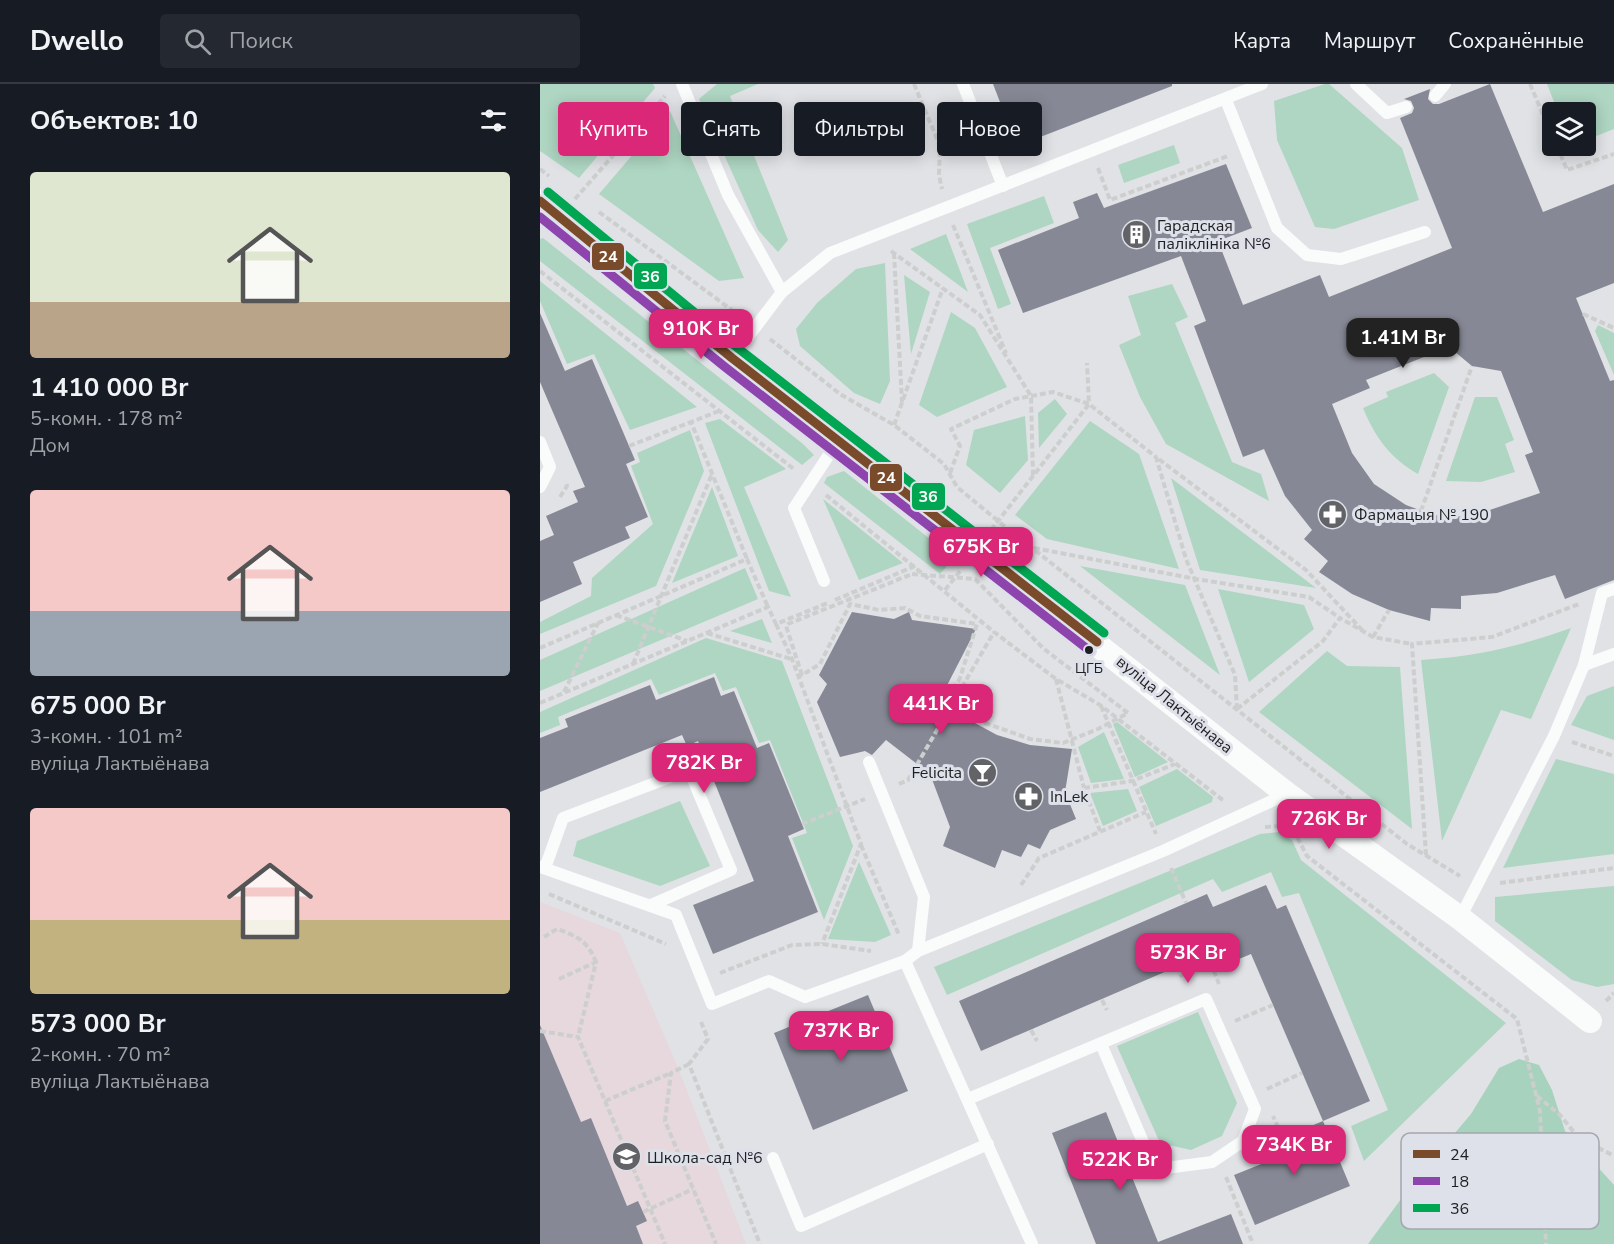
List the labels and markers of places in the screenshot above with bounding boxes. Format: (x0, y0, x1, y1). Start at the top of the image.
place label: Гарадская паліклініка №6 (1157, 215, 1271, 255)
building icon: Гарадская паліклініка №6 (1120, 218, 1152, 250)
pin: 910K Br (646, 309, 756, 360)
pin: 1.41M Br (1341, 318, 1465, 369)
pharmacy icon: Фармацыя № 190 (1317, 498, 1349, 530)
place label: Фармацыя № 190 (1354, 504, 1489, 526)
pin: 675K Br (926, 527, 1036, 578)
marker: ЦГБ (1083, 644, 1095, 656)
place label: ЦГБ (1075, 659, 1103, 678)
pin: 441K Br (886, 684, 996, 735)
pin: 782K Br (649, 743, 759, 794)
bar icon: Felicita (967, 756, 999, 788)
place label: Felicita (911, 762, 962, 784)
pharmacy icon: InLek (1013, 780, 1045, 812)
place label: InLek (1050, 786, 1089, 808)
pin: 726K Br (1274, 799, 1384, 850)
pin: 573K Br (1133, 933, 1243, 984)
pin: 737K Br (786, 1011, 896, 1062)
pin: 734K Br (1239, 1125, 1349, 1176)
pin: 522K Br (1065, 1140, 1175, 1191)
school or university icon: Школа-сад №6 (610, 1141, 642, 1173)
place label: Школа-сад №6 (647, 1147, 763, 1169)

